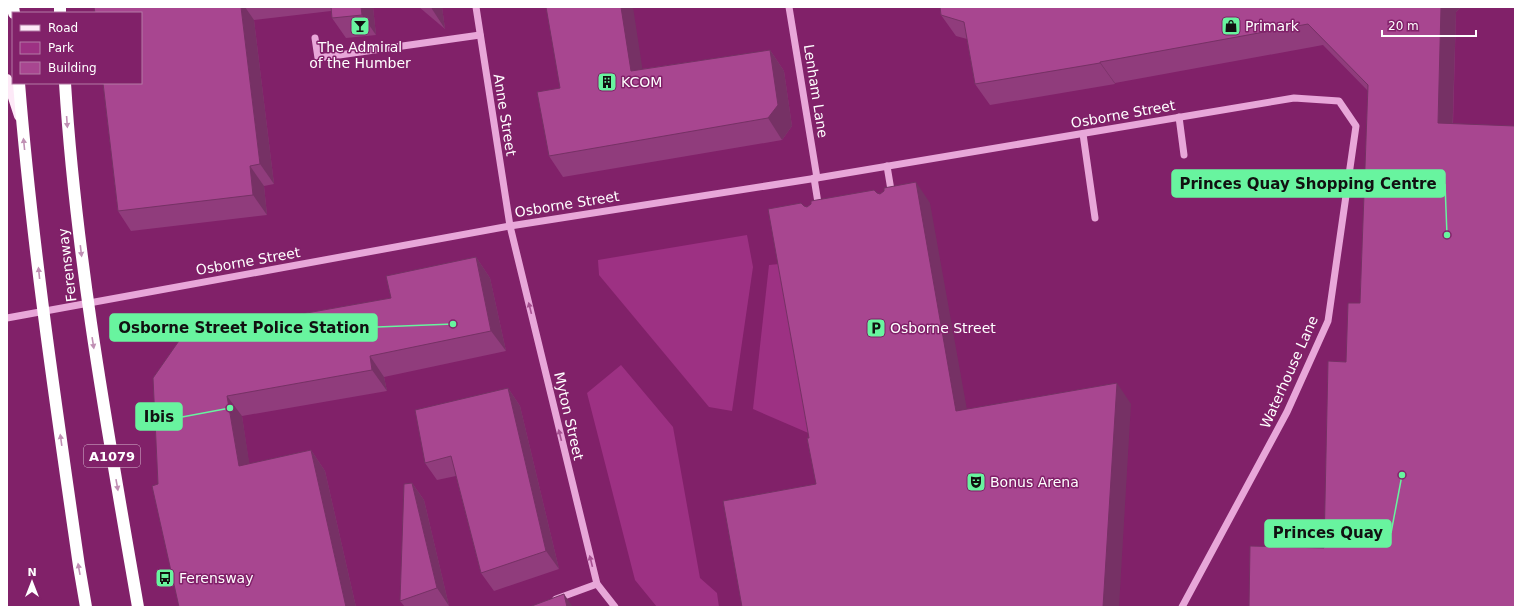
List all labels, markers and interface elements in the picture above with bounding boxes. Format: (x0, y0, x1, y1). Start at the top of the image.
legend (12, 12, 142, 84)
scale bar (1382, 12, 1476, 38)
bar icon: The Admiral of the Humber (349, 15, 371, 37)
shop icon: Primark (1220, 15, 1242, 37)
place label: Primark (1245, 18, 1300, 34)
text: 20 m (1388, 19, 1419, 33)
text: Road (48, 21, 78, 35)
place label: The Admiral of the Humber (309, 39, 411, 71)
text: Park (48, 41, 74, 55)
street label: Lenham Lane (801, 43, 831, 139)
text: Building (48, 61, 97, 75)
building icon: KCOM (596, 71, 618, 93)
street label: Anne Street (491, 73, 519, 158)
place label: KCOM (621, 74, 662, 90)
street label: Osborne Street (1070, 97, 1177, 131)
one-way arrow (64, 116, 70, 129)
one-way arrow (21, 137, 28, 150)
callout: Princes Quay Shopping Centre (1172, 170, 1445, 197)
text: Princes Quay Shopping Centre (1179, 175, 1437, 193)
street label: Osborne Street (514, 188, 621, 220)
street label: Ferensway (55, 227, 79, 303)
street label: Osborne Street (195, 244, 302, 278)
one-way arrow (78, 245, 84, 257)
one-way arrow (35, 267, 42, 279)
one-way arrow (527, 302, 533, 314)
street label: Waterhouse Lane (1257, 313, 1321, 431)
callout: Osborne Street Police Station (110, 314, 377, 341)
parking icon: Osborne Street (865, 317, 887, 339)
text: Osborne Street Police Station (118, 319, 370, 337)
place label: Osborne Street (890, 320, 996, 336)
one-way arrow (90, 337, 96, 349)
street label: Myton Street (551, 370, 587, 462)
callout: Ibis (136, 403, 182, 430)
text: Ibis (144, 408, 174, 426)
one-way arrow (556, 428, 562, 441)
one-way arrow (58, 434, 64, 446)
road number: A1079 (84, 445, 140, 467)
theatre icon: Bonus Arena (965, 471, 987, 493)
place label: Bonus Arena (990, 474, 1079, 490)
one-way arrow (114, 479, 120, 491)
callout: Princes Quay (1265, 520, 1391, 547)
text: Princes Quay (1273, 524, 1383, 542)
one-way arrow (588, 554, 594, 567)
north arrow (12, 562, 52, 602)
one-way arrow (76, 563, 82, 575)
text: N (27, 566, 37, 579)
bus stop icon: Ferensway (154, 567, 176, 589)
place label: Ferensway (179, 570, 253, 586)

